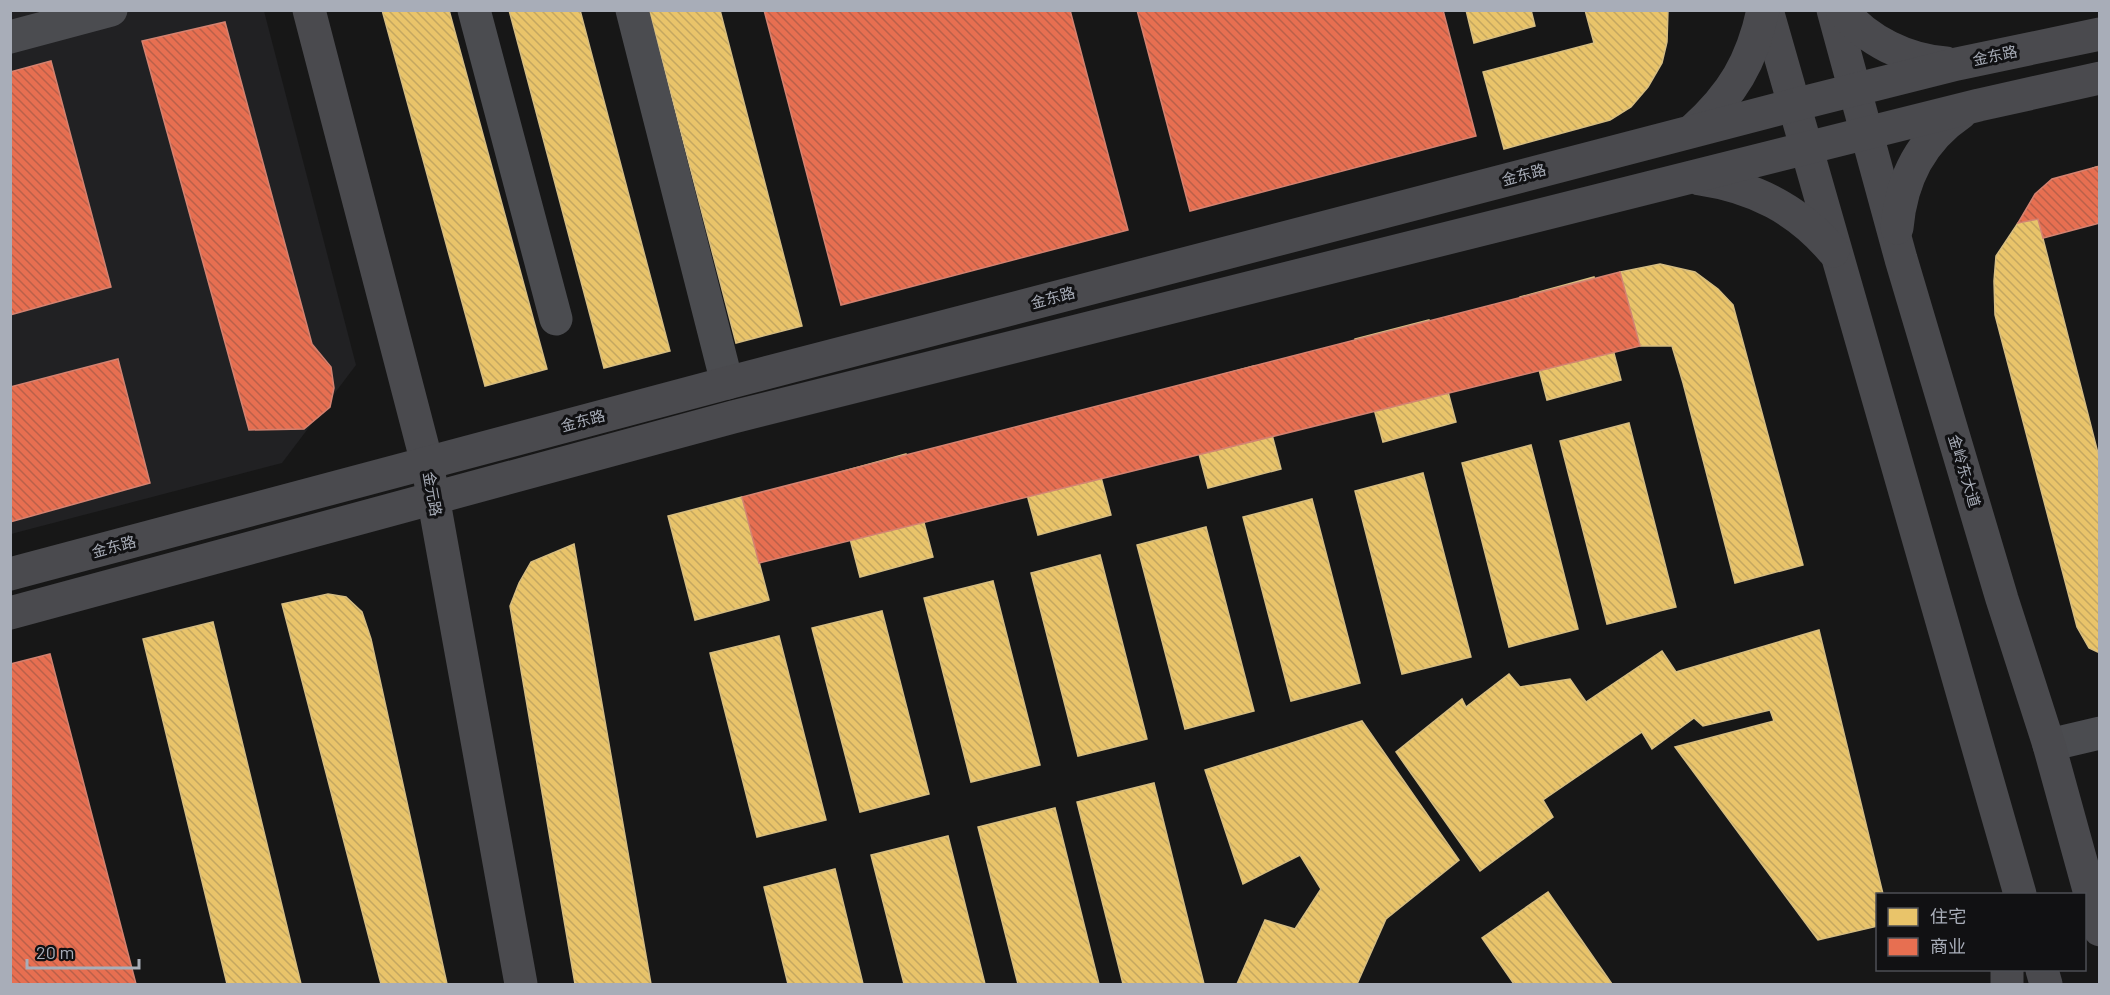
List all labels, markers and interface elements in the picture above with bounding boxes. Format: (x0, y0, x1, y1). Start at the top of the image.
street label: 金东路 (1971, 42, 2019, 69)
street label: 金东路 (1500, 160, 1548, 189)
street label: 金东路 (1029, 283, 1077, 312)
street label: 金东路 (559, 406, 607, 435)
street label: 金岭东大道 (1945, 432, 1985, 509)
street label: 金元路 (420, 470, 446, 518)
street label: 金东路 (90, 532, 138, 561)
legend (1876, 893, 2086, 971)
text: 住宅 (1930, 905, 1966, 927)
scale bar (27, 932, 140, 970)
text: 商业 (1930, 935, 1966, 957)
text: 20 m (36, 941, 74, 963)

